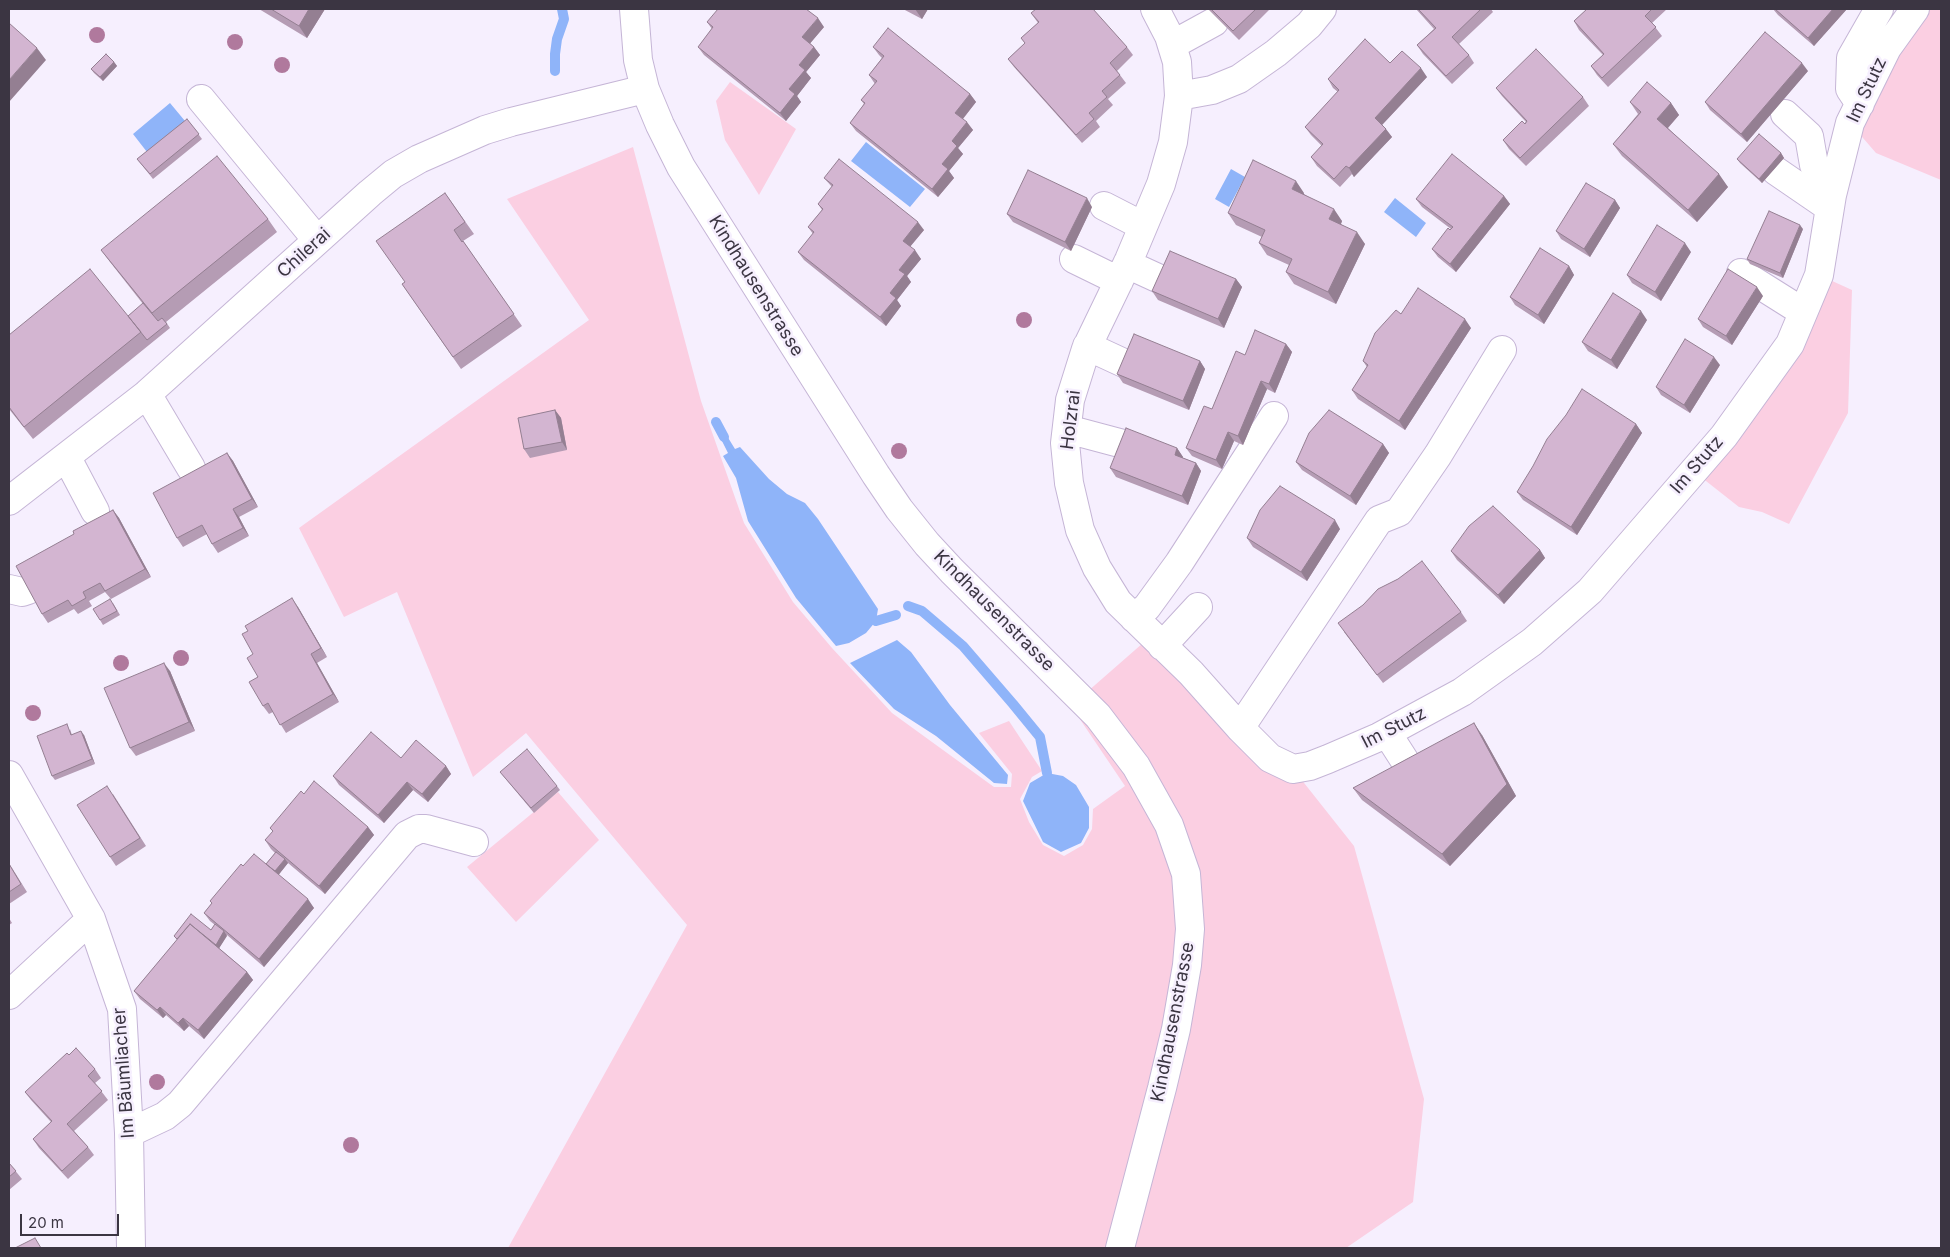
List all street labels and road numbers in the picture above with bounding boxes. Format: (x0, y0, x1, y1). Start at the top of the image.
street label: Im Stutz (1843, 54, 1891, 126)
street label: Kindhausenstrasse (704, 212, 808, 360)
street label: Chilerai (273, 223, 335, 283)
street label: Holzrai (1057, 389, 1085, 451)
street label: Im Stutz (1666, 432, 1728, 498)
street label: Kindhausenstrasse (929, 546, 1059, 676)
street label: Im Stutz (1358, 703, 1430, 753)
street label: Kindhausenstrasse (1147, 940, 1199, 1104)
street label: Im Bäumliacher (109, 1007, 139, 1139)

